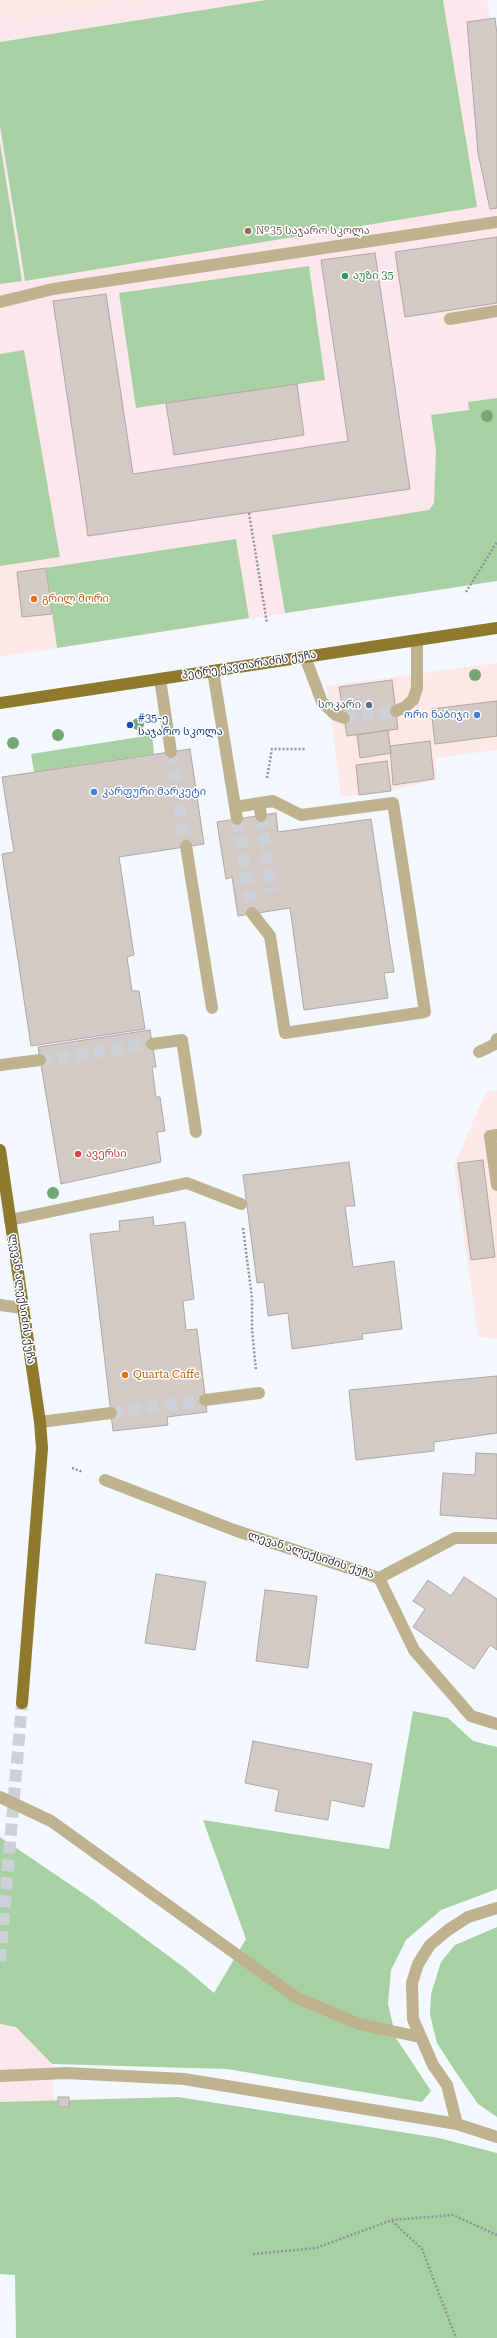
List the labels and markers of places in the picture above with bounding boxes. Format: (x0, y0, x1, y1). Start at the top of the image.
place label: №35 საჯარო სკოლა (256, 224, 370, 238)
marker: №35 საჯარო სკოლა (243, 226, 253, 236)
place label: აუზი 35 (353, 269, 394, 283)
marker: აუზი 35 (340, 271, 350, 281)
place label: გრილ მორი (42, 592, 109, 606)
marker: გრილ მორი (29, 594, 39, 604)
place label: სოკარი (318, 698, 361, 712)
marker: სოკარი (364, 700, 374, 710)
place label: ორი ნაბიჯი (404, 708, 469, 722)
marker: ორი ნაბიჯი (472, 710, 482, 720)
place label: #35-ე საჯარო სკოლა (138, 712, 223, 738)
marker: #35-ე საჯარო სკოლა (125, 720, 135, 730)
place label: კარფური მარკეტი (102, 785, 206, 799)
marker: კარფური მარკეტი (89, 787, 99, 797)
place label: ავერსი (86, 1147, 126, 1161)
marker: ავერსი (73, 1149, 83, 1159)
place label: Quarta Caffe (133, 1368, 200, 1382)
marker: Quarta Caffe (120, 1370, 130, 1380)

